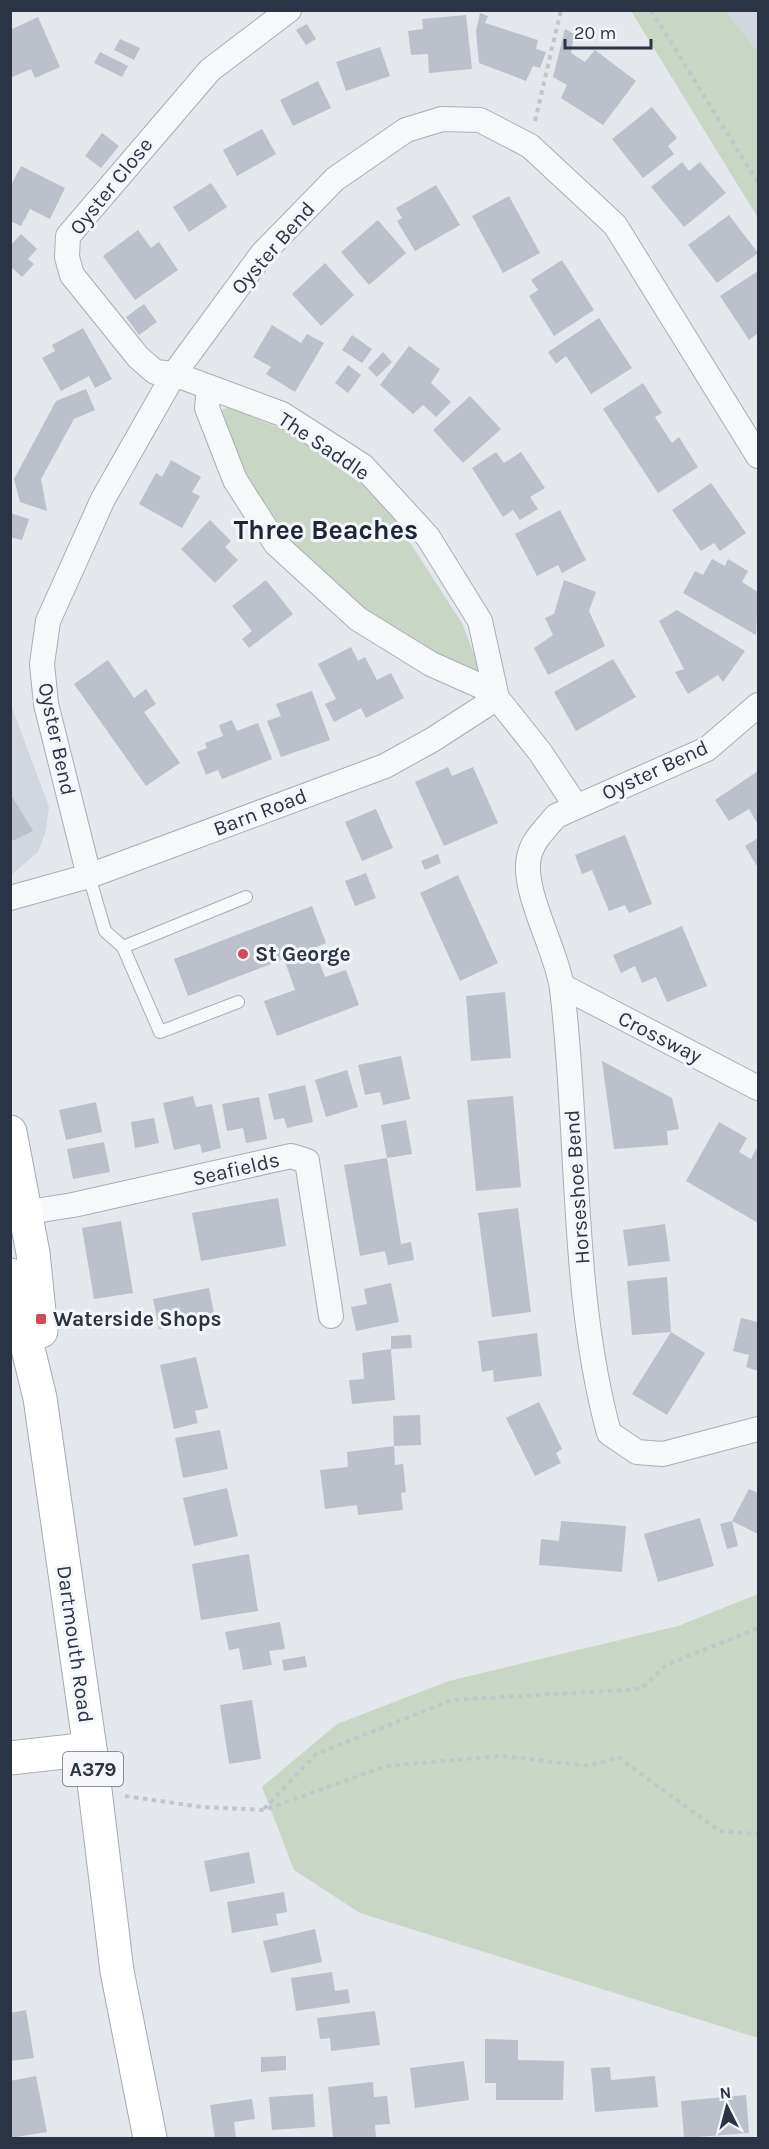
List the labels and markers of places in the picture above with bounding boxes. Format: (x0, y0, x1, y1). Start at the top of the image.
place label: St George (255, 942, 351, 966)
marker: St George (236, 947, 250, 961)
place label: Waterside Shops (53, 1307, 222, 1331)
marker: Waterside Shops (34, 1312, 48, 1326)

